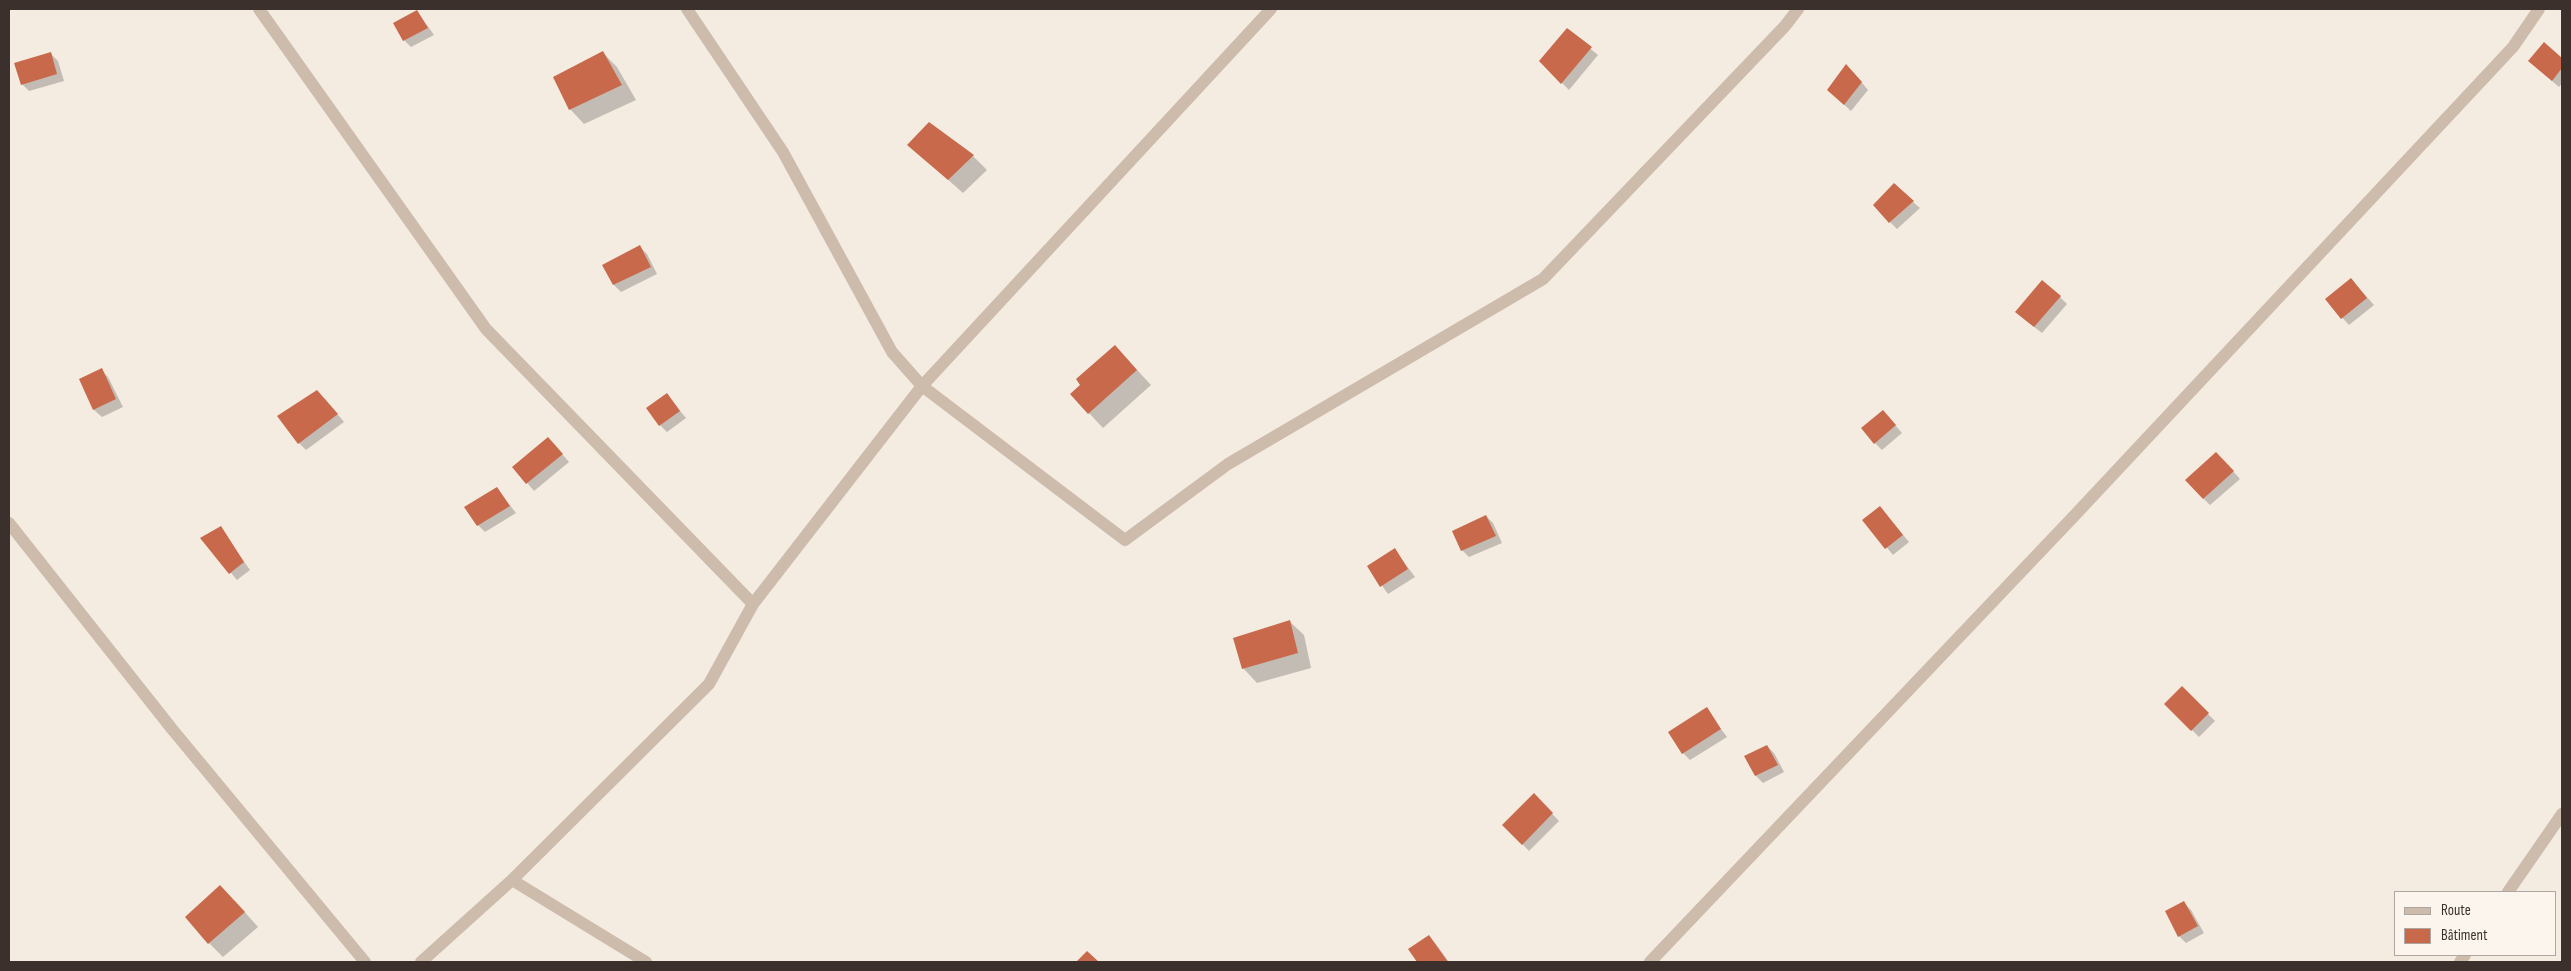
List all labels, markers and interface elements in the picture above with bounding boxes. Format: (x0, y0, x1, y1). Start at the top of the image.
legend (2394, 891, 2556, 956)
text: Route (2441, 901, 2471, 920)
text: Bâtiment (2441, 926, 2488, 945)

